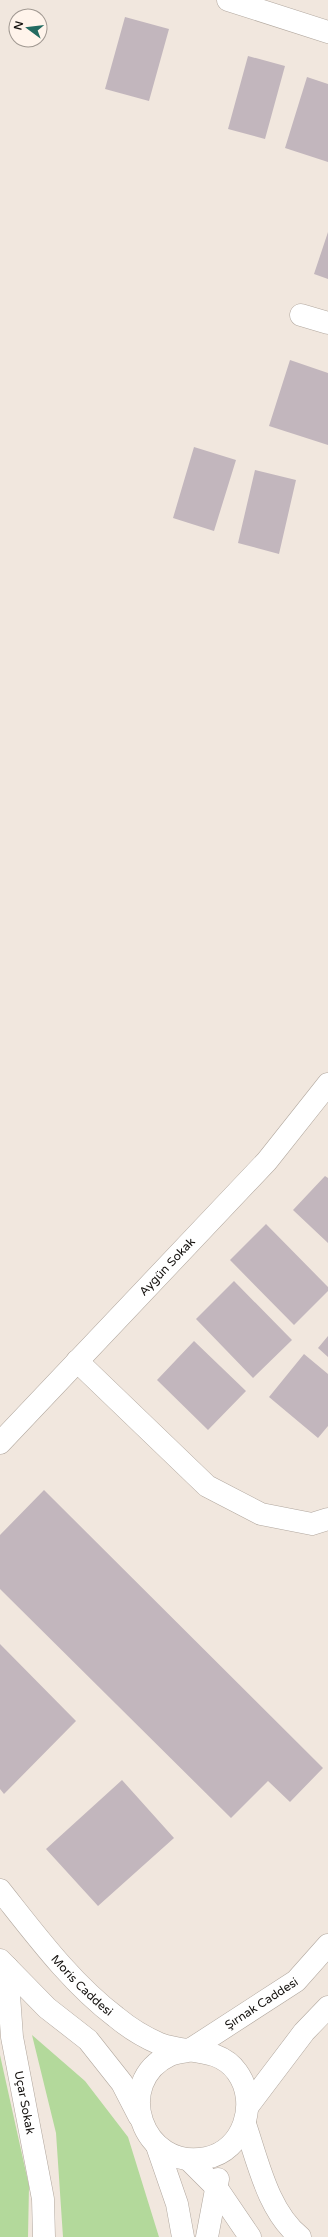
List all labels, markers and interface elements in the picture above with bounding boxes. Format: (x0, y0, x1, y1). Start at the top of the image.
north arrow (8, 8, 48, 48)
text: N (11, 20, 26, 31)
street label: Aygün Sokak (136, 1234, 198, 1298)
street label: Moris Caddesi (48, 1952, 116, 2019)
street label: Şırnak Caddesi (222, 1975, 301, 2032)
street label: Uçar Sokak (12, 2070, 38, 2136)

